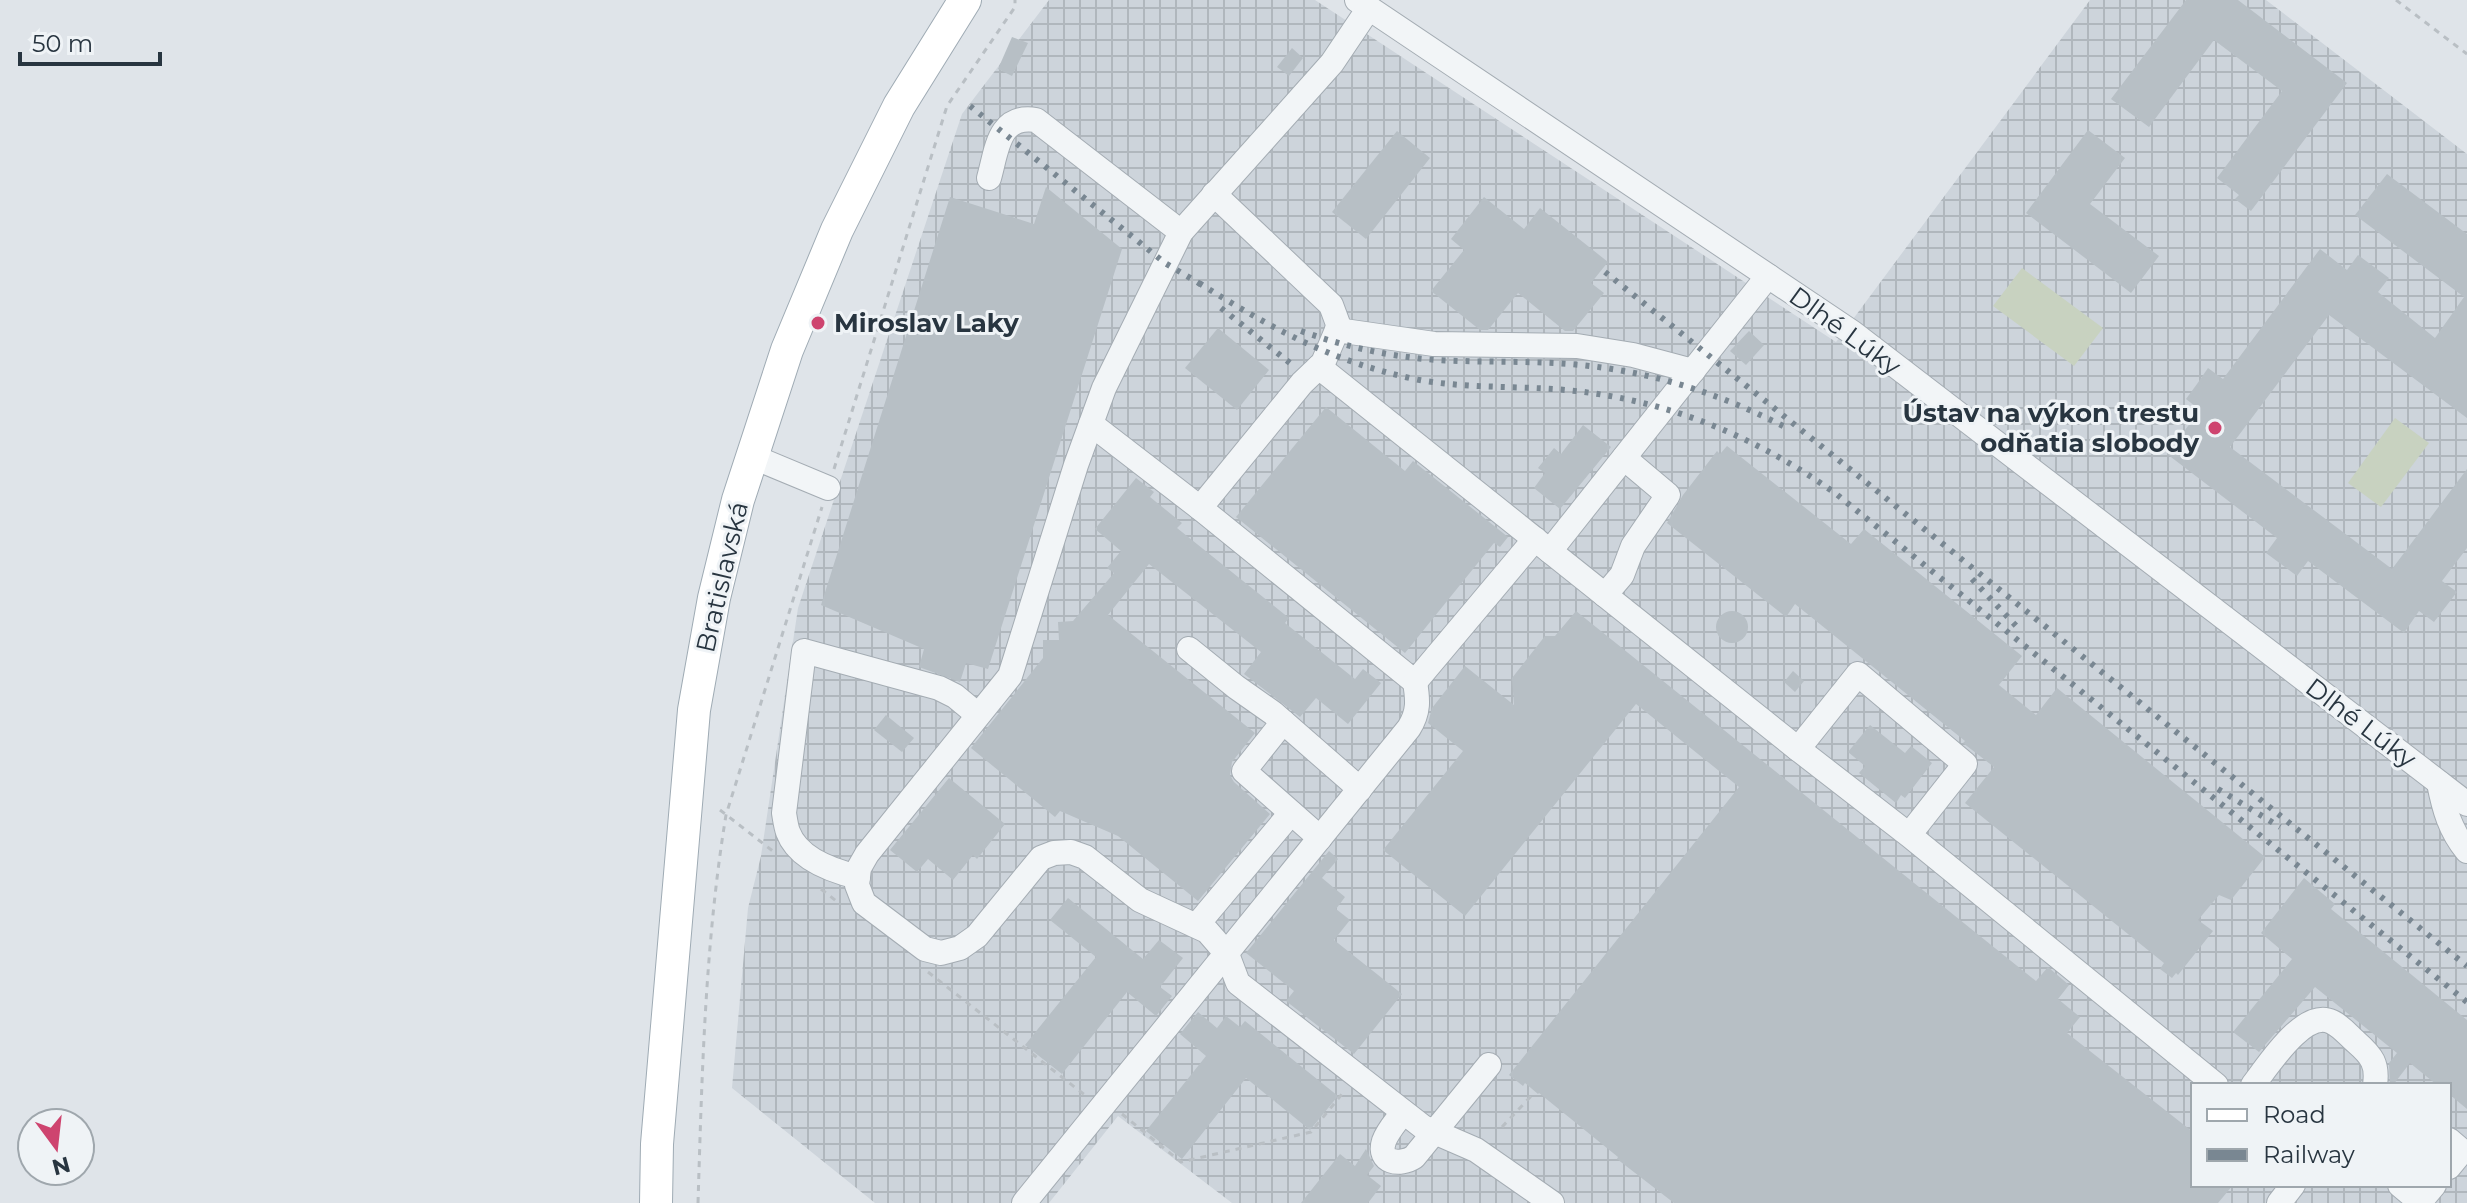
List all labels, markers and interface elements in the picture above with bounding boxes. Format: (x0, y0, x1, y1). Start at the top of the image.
scale bar (20, 16, 160, 66)
text: 50 m (32, 29, 93, 58)
street label: Dlhé Lúky (1783, 280, 1908, 383)
place label: Miroslav Laky (834, 307, 1019, 339)
marker: Miroslav Laky (809, 314, 827, 332)
place label: Ústav na výkon trestu odňatia slobody (1903, 397, 2199, 459)
marker: Ústav na výkon trestu odňatia slobody (2206, 419, 2224, 437)
street label: Bratislavská (689, 498, 755, 656)
street label: Dlhé Lúky (2299, 671, 2423, 775)
legend (2191, 1083, 2451, 1187)
text: Road (2263, 1100, 2326, 1129)
north arrow (16, 1107, 96, 1187)
text: Railway (2263, 1140, 2355, 1169)
text: N (49, 1150, 73, 1181)

